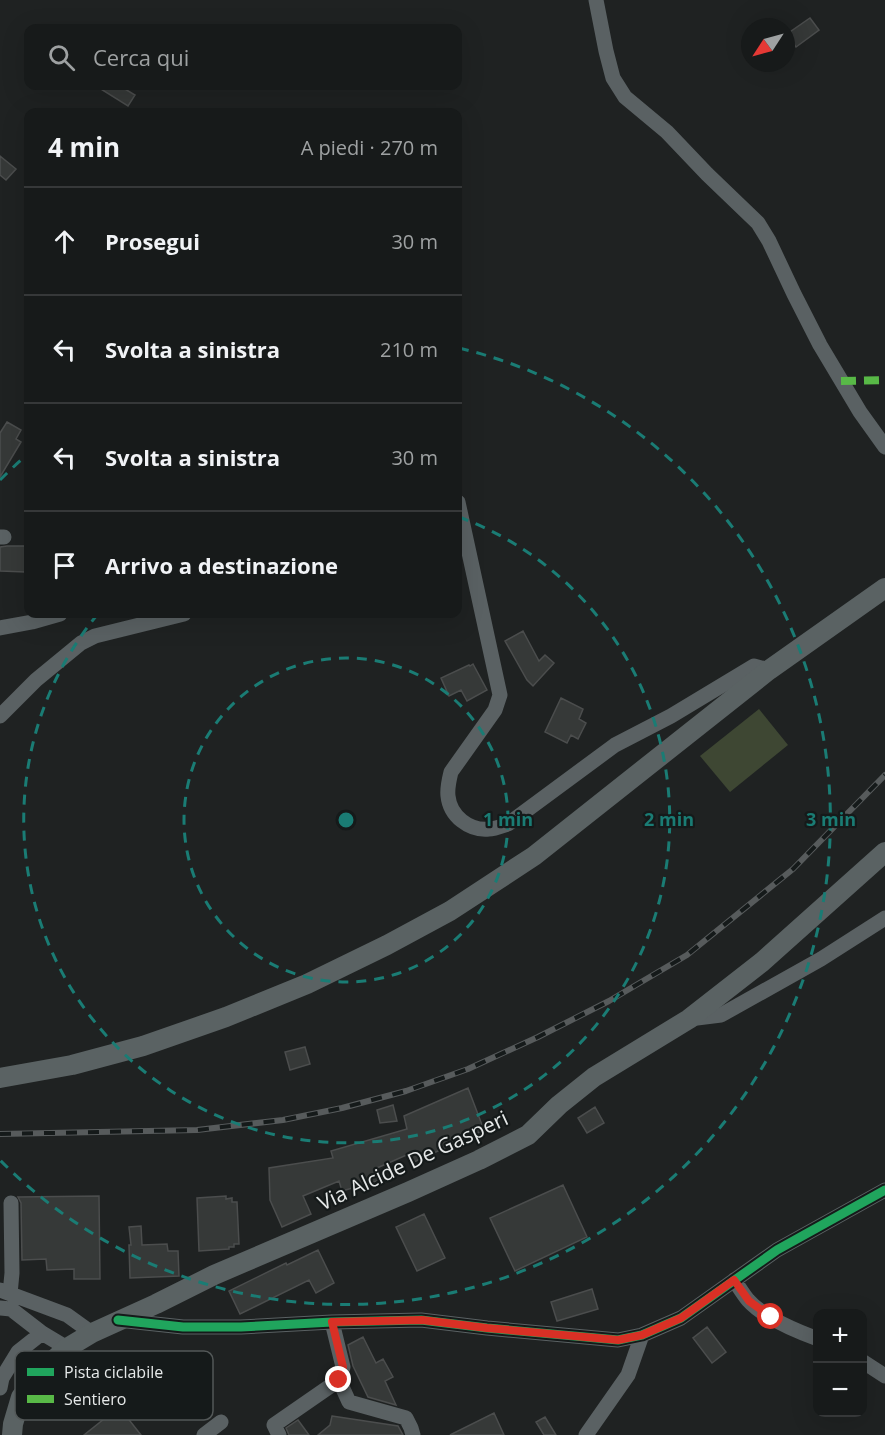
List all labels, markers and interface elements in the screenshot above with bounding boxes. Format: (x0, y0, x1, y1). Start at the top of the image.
north arrow (741, 18, 795, 72)
search box (24, 24, 462, 90)
icon: search (45, 41, 78, 74)
text: Cerca qui (93, 42, 189, 72)
text: 4 min (48, 129, 120, 165)
text: A piedi · 270 m (301, 134, 438, 161)
icon: ahead (48, 225, 81, 258)
text: Prosegui (105, 226, 200, 256)
text: 30 m (391, 228, 438, 255)
icon: left (48, 333, 81, 366)
text: Svolta a sinistra (105, 334, 280, 364)
text: 210 m (380, 336, 438, 363)
icon: left (48, 441, 81, 474)
text: Svolta a sinistra (105, 442, 280, 472)
text: 30 m (391, 444, 438, 471)
icon: arrive (48, 549, 81, 582)
text: Arrivo a destinazione (105, 550, 338, 580)
text: 1 min (483, 807, 533, 831)
text: 2 min (644, 807, 694, 831)
text: 3 min (806, 807, 856, 831)
centre of rings (336, 810, 356, 830)
street label: Via Alcide De Gasperi (313, 1104, 512, 1217)
route start (757, 1303, 783, 1329)
map controls (813, 1309, 867, 1417)
button: + (813, 1309, 867, 1363)
legend (15, 1351, 213, 1420)
text: Pista ciclabile (64, 1361, 163, 1383)
button: − (813, 1363, 867, 1417)
route end (325, 1366, 351, 1392)
text: Sentiero (64, 1388, 126, 1410)

